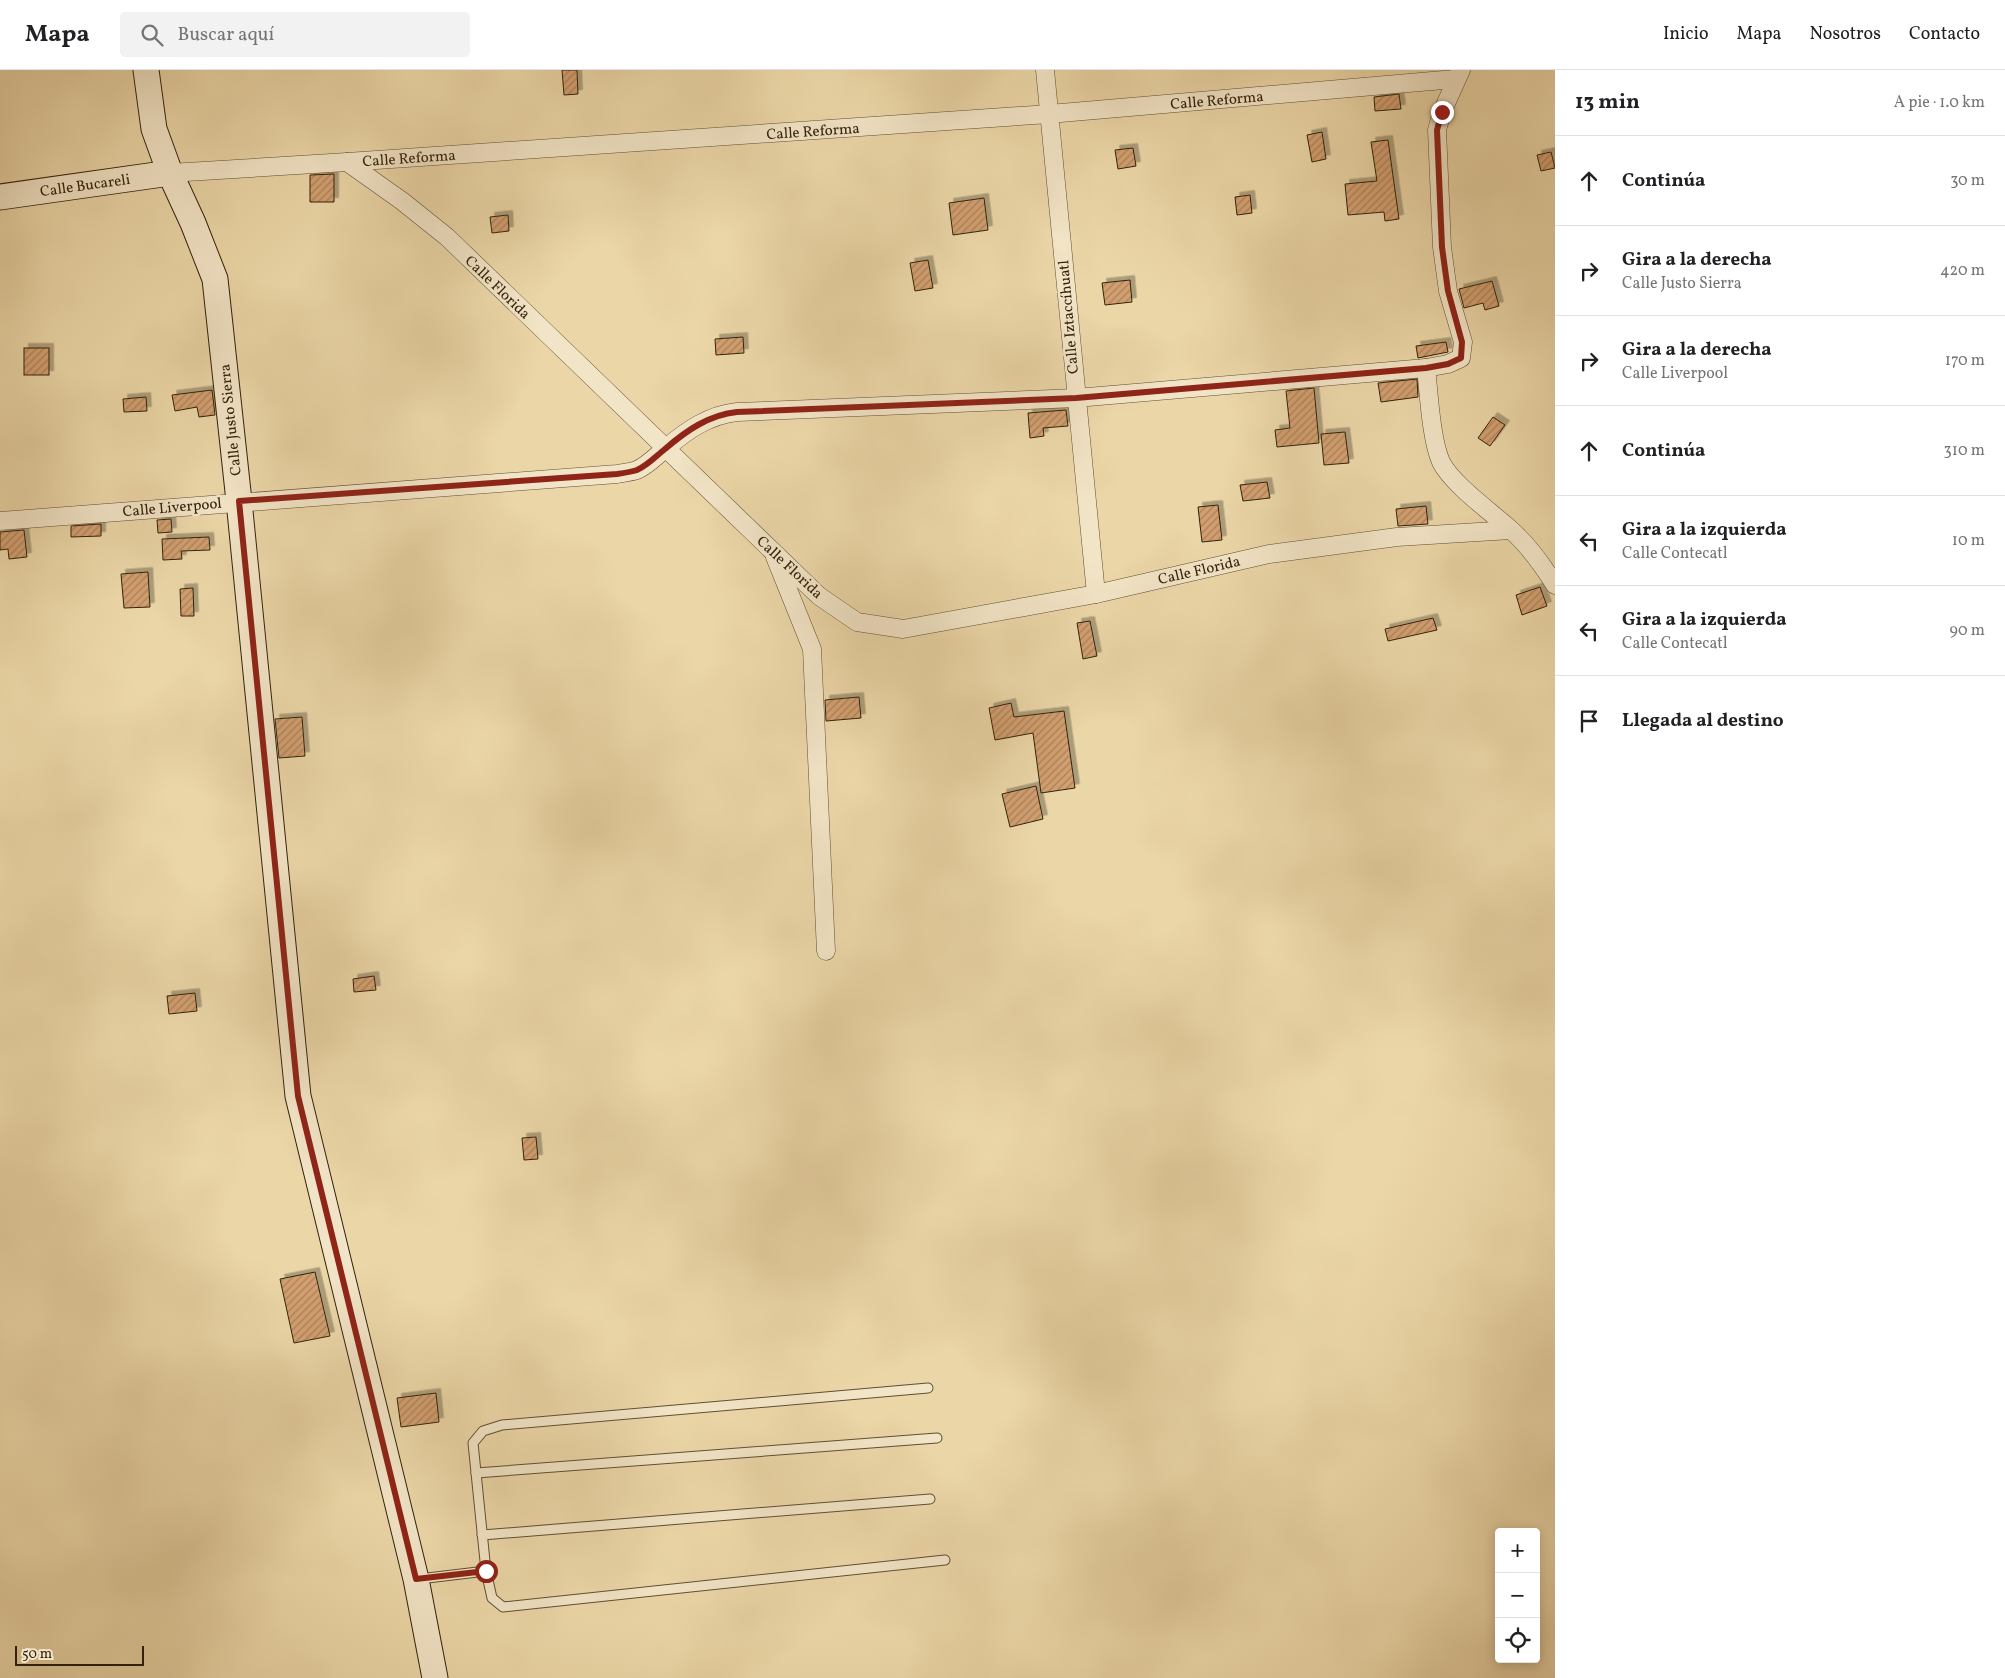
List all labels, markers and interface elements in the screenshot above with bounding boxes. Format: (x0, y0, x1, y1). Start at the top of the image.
search box (120, 12, 470, 57)
text: Mapa (25, 18, 90, 52)
icon: search (138, 21, 166, 49)
text: Buscar aquí (178, 22, 274, 48)
text: Inicio (1663, 22, 1709, 47)
text: Mapa (1737, 22, 1782, 47)
text: Nosotros (1810, 22, 1881, 47)
text: Contacto (1909, 22, 1980, 47)
street label: Calle Reforma (1170, 87, 1265, 116)
text: 13 min (1575, 88, 1640, 117)
text: A pie · 1.0 km (1894, 92, 1985, 114)
route end (1431, 101, 1454, 124)
street label: Calle Reforma (766, 119, 861, 146)
street label: Calle Reforma (362, 146, 457, 173)
icon: ahead (1575, 167, 1603, 195)
text: Continúa (1622, 168, 1705, 194)
street label: Calle Bucareli (39, 170, 132, 203)
text: 30 m (1950, 170, 1985, 192)
text: Gira a la derecha (1622, 247, 1772, 273)
street label: Calle Florida (459, 251, 534, 325)
icon: right (1575, 257, 1603, 285)
street label: Calle Iztaccíhuatl (1054, 259, 1085, 375)
text: 420 m (1940, 260, 1985, 282)
text: Calle Justo Sierra (1622, 273, 1742, 295)
text: Gira a la derecha (1622, 337, 1772, 363)
icon: right (1575, 347, 1603, 375)
text: 170 m (1945, 350, 1985, 372)
street label: Calle Justo Sierra (215, 363, 248, 477)
text: Calle Liverpool (1622, 363, 1728, 385)
icon: ahead (1575, 437, 1603, 465)
text: Continúa (1622, 438, 1705, 464)
text: 310 m (1944, 440, 1985, 462)
street label: Calle Liverpool (122, 494, 223, 523)
text: Gira a la izquierda (1622, 517, 1787, 543)
icon: left (1575, 527, 1603, 555)
text: 10 m (1952, 530, 1985, 552)
street label: Calle Florida (751, 532, 827, 604)
text: Calle Contecatl (1622, 543, 1728, 565)
street label: Calle Florida (1156, 552, 1243, 591)
text: Gira a la izquierda (1622, 607, 1787, 633)
icon: left (1575, 617, 1603, 645)
text: 90 m (1949, 620, 1985, 642)
text: Calle Contecatl (1622, 633, 1728, 655)
icon: arrive (1575, 707, 1603, 735)
text: Llegada al destino (1622, 708, 1784, 734)
map controls (1495, 1528, 1540, 1663)
button: + (1495, 1528, 1540, 1573)
route start (475, 1560, 498, 1583)
button: − (1495, 1573, 1540, 1618)
button: locate (1495, 1618, 1540, 1663)
scale bar (15, 1643, 144, 1666)
text: 50 m (22, 1645, 52, 1664)

